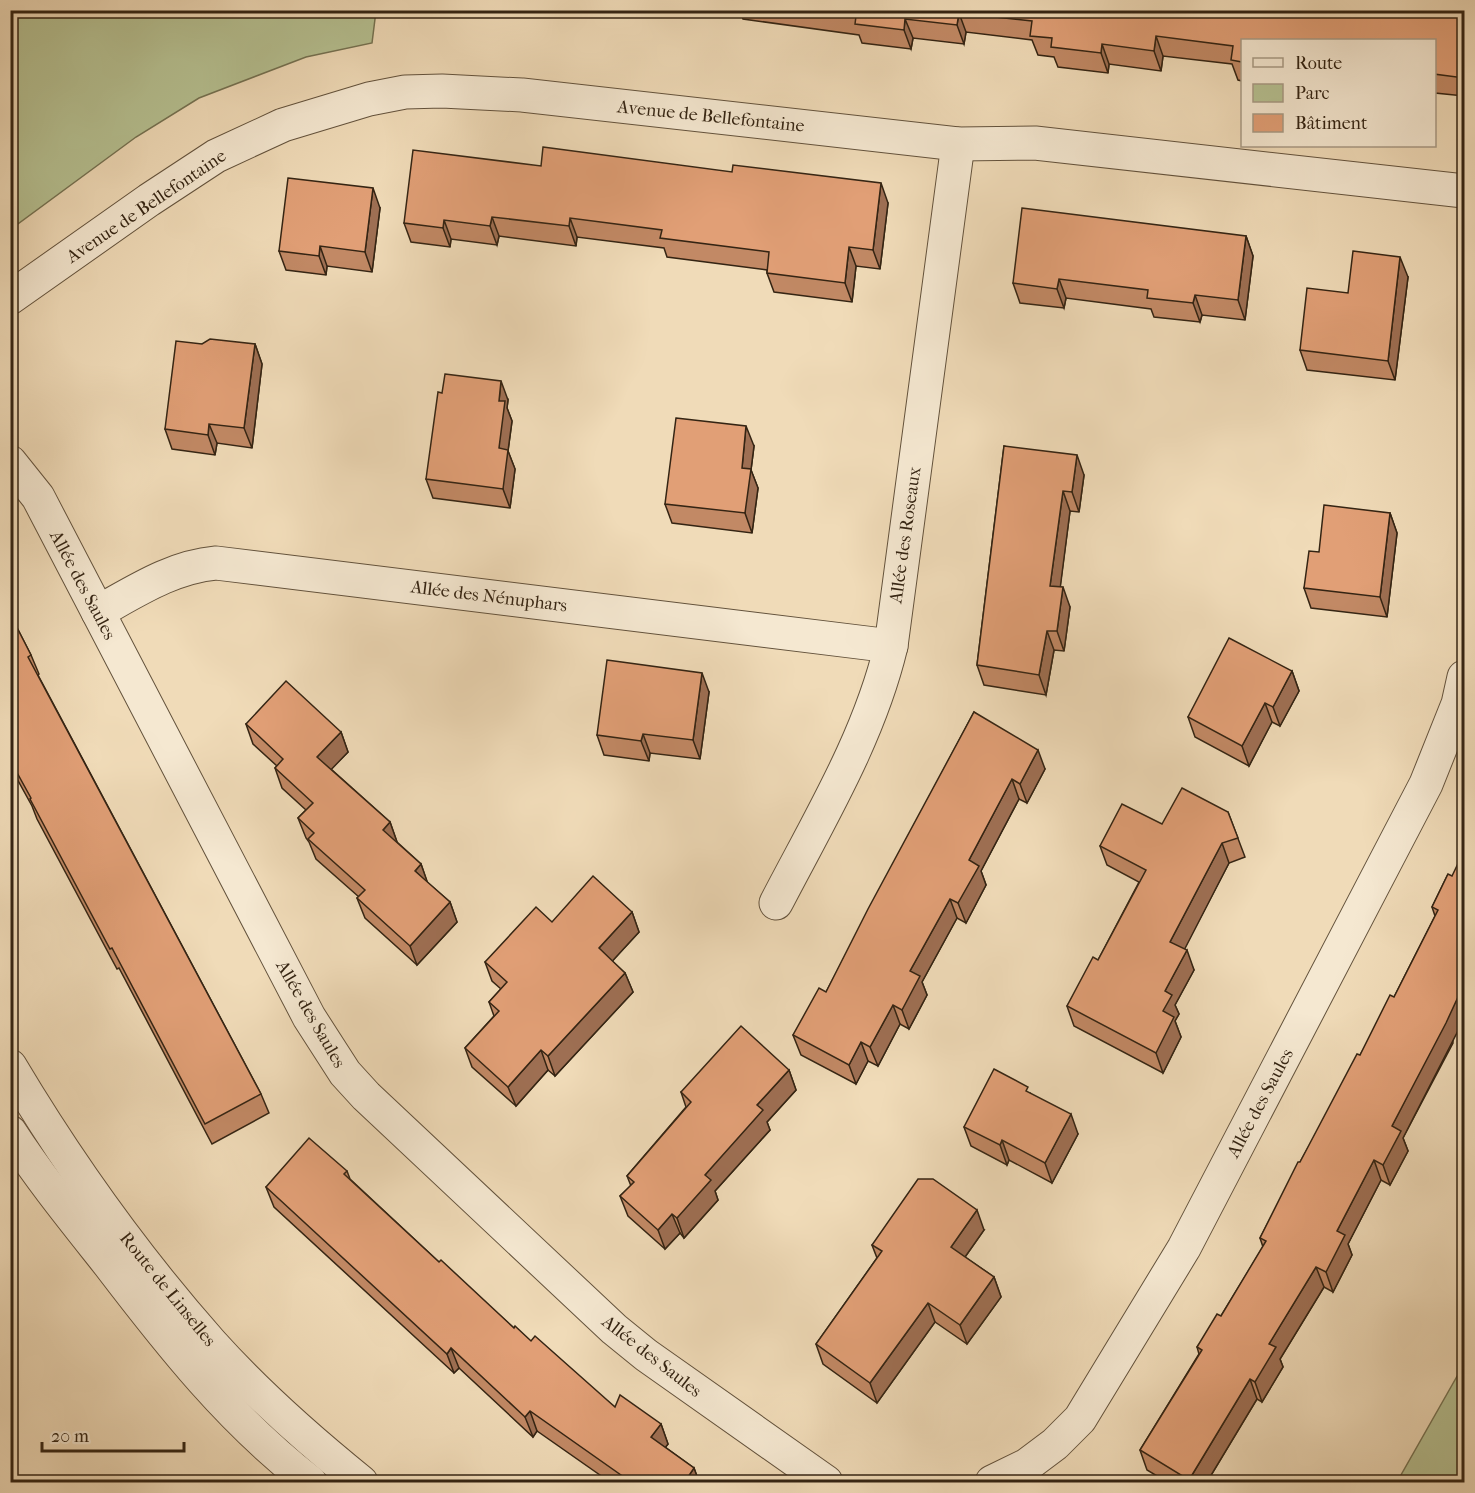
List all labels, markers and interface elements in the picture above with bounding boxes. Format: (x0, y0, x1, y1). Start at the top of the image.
legend (1241, 39, 1436, 147)
text: Route (1295, 53, 1342, 74)
text: Parc (1295, 83, 1330, 104)
street label: Avenue de Bellefontaine (615, 96, 806, 137)
text: Bâtiment (1295, 113, 1368, 134)
street label: Avenue de Bellefontaine (62, 145, 230, 268)
street label: Allée des Roseaux (885, 465, 926, 606)
street label: Allée des Saules (45, 526, 120, 644)
street label: Allée des Nénuphars (409, 576, 569, 617)
street label: Allée des Saules (271, 956, 350, 1072)
street label: Allée des Saules (1222, 1045, 1298, 1162)
street label: Route de Linselles (115, 1228, 220, 1351)
street label: Allée des Saules (597, 1310, 706, 1402)
scale bar (42, 1415, 184, 1453)
text: 20 m (51, 1426, 89, 1447)

